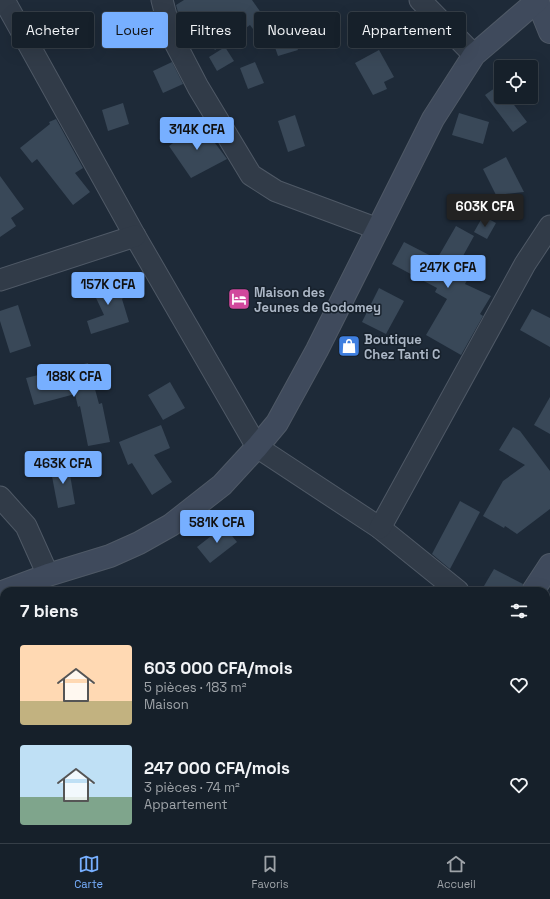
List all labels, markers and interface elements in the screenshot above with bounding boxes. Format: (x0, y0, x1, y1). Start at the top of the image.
chip: Acheter (12, 12, 94, 48)
chip: Louer (102, 12, 168, 48)
chip: Filtres (176, 12, 246, 48)
chip: Nouveau (254, 12, 340, 48)
chip: Appartement (348, 12, 466, 48)
map controls (494, 60, 538, 104)
button: locate (494, 60, 538, 104)
pin: 314K CFA (156, 117, 238, 151)
text: 314K CFA (169, 121, 225, 138)
pin: 603K CFA (444, 194, 526, 228)
text: 603K CFA (456, 198, 514, 215)
pin: 247K CFA (407, 255, 489, 289)
text: 247K CFA (420, 259, 476, 276)
pin: 157K CFA (67, 272, 149, 306)
text: 157K CFA (80, 276, 136, 293)
place label: Maison des Jeunes de Godomey (254, 284, 381, 316)
hotel icon: Maison des Jeunes de Godomey (226, 286, 252, 312)
place label: Boutique Chez Tanti C (364, 331, 440, 363)
shop icon: Boutique Chez Tanti C (336, 333, 362, 359)
pin: 188K CFA (33, 364, 115, 398)
text: 188K CFA (46, 368, 102, 385)
pin: 463K CFA (22, 451, 104, 485)
text: 463K CFA (34, 455, 92, 472)
pin: 581K CFA (176, 510, 258, 544)
text: 581K CFA (189, 514, 245, 531)
text: 7 biens (20, 600, 78, 622)
icon: filters (508, 600, 530, 622)
text: 603 000 CFA/mois (144, 657, 293, 679)
icon: home (52, 661, 100, 709)
icon: heart (508, 674, 530, 696)
text: 5 pièces · 183 m² (144, 679, 246, 696)
text: Maison (144, 696, 189, 713)
text: 247 000 CFA/mois (144, 757, 290, 779)
icon: home (52, 761, 100, 809)
icon: heart (508, 774, 530, 796)
text: 3 pièces · 74 m² (144, 779, 240, 796)
text: Appartement (144, 796, 227, 813)
tab: Carte (74, 853, 103, 891)
tab: Favoris (252, 853, 289, 891)
tab: Accueil (437, 853, 476, 891)

